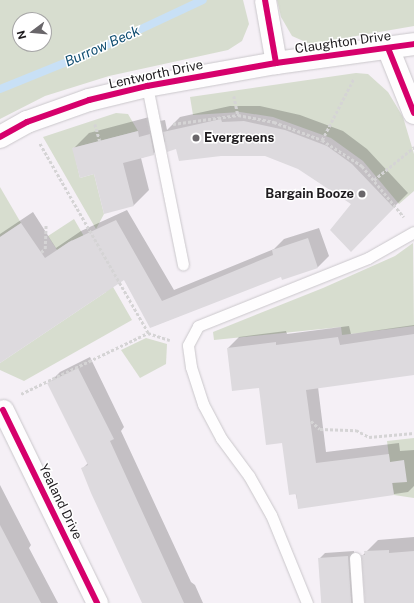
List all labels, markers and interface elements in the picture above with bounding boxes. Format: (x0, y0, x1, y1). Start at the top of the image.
north arrow (12, 12, 52, 52)
water label: Burrow Beck (62, 22, 142, 70)
text: N (14, 29, 28, 41)
street label: Claughton Drive (294, 29, 392, 57)
street label: Lentworth Drive (107, 57, 205, 93)
place label: Evergreens (204, 130, 274, 146)
marker: Evergreens (191, 133, 201, 143)
place label: Bargain Booze (265, 186, 354, 202)
marker: Bargain Booze (357, 189, 367, 199)
street label: Yealand Drive (35, 462, 85, 542)

